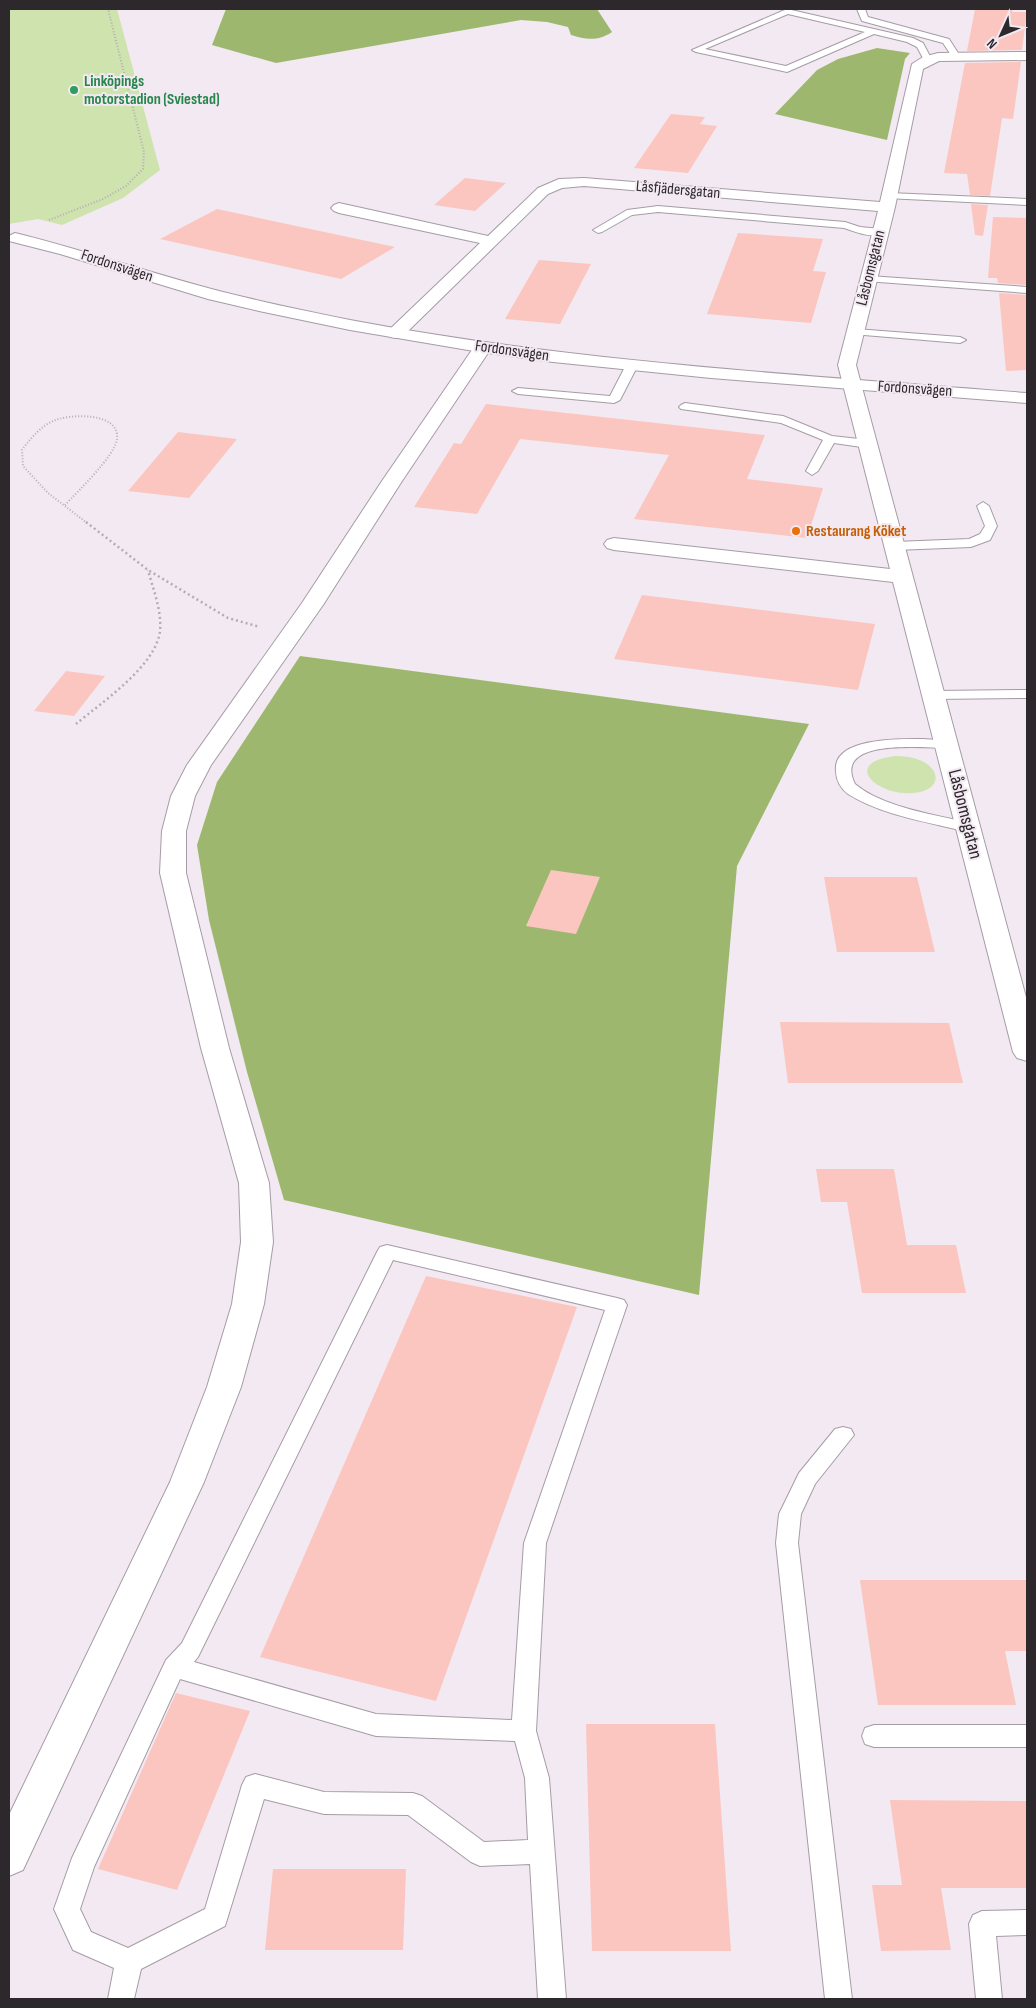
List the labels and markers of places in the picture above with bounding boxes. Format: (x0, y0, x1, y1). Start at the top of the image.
place label: Linköpings motorstadion (Sviestad) (84, 72, 220, 109)
marker: Linköpings motorstadion (Sviestad) (68, 84, 80, 96)
place label: Restaurang Köket (806, 522, 906, 541)
marker: Restaurang Köket (790, 525, 802, 537)

